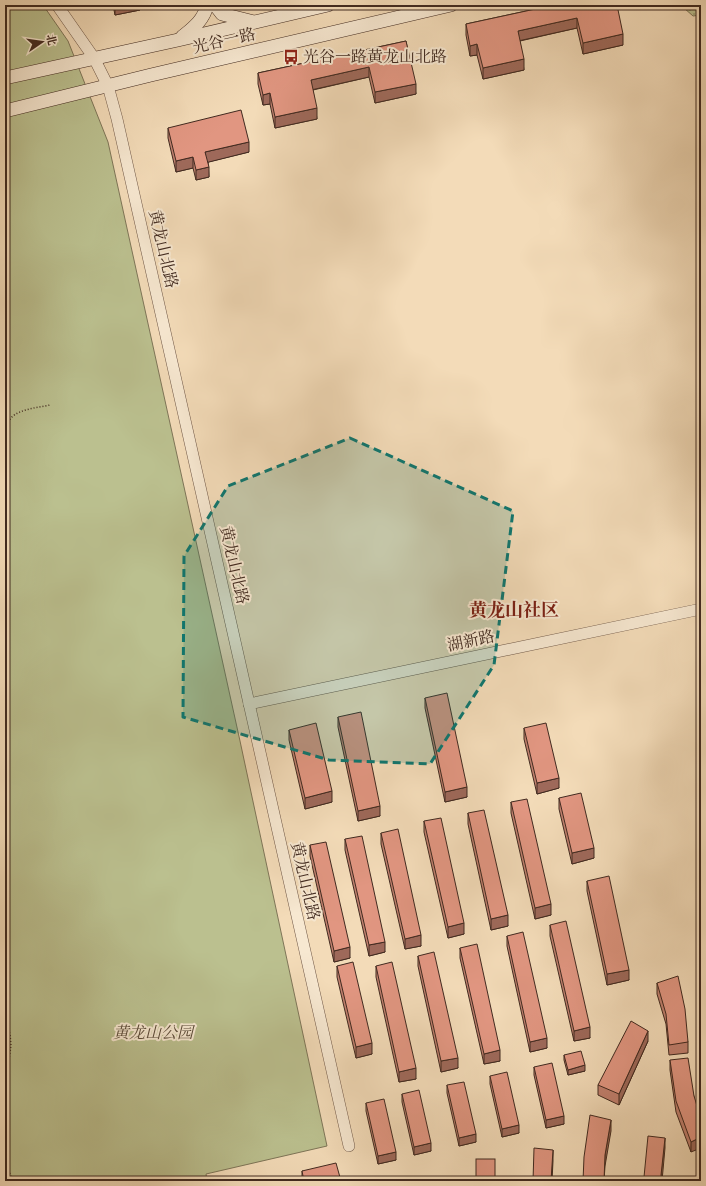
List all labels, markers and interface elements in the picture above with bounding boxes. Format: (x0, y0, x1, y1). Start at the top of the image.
north arrow (22, 22, 62, 62)
street label: 光谷一路 (190, 23, 258, 59)
text: 北 (43, 33, 60, 47)
place label: 光谷一路黄龙山北路 (303, 46, 447, 68)
bus stop icon: 光谷一路黄龙山北路 (282, 48, 300, 66)
street label: 黄龙山北路 (143, 208, 183, 290)
street label: 黄龙山北路 (214, 524, 254, 606)
district label: 黄龙山社区 (469, 598, 559, 622)
street label: 湖新路 (445, 625, 497, 657)
street label: 黄龙山北路 (285, 840, 325, 922)
park label: 黄龙山公园 (113, 1022, 196, 1044)

